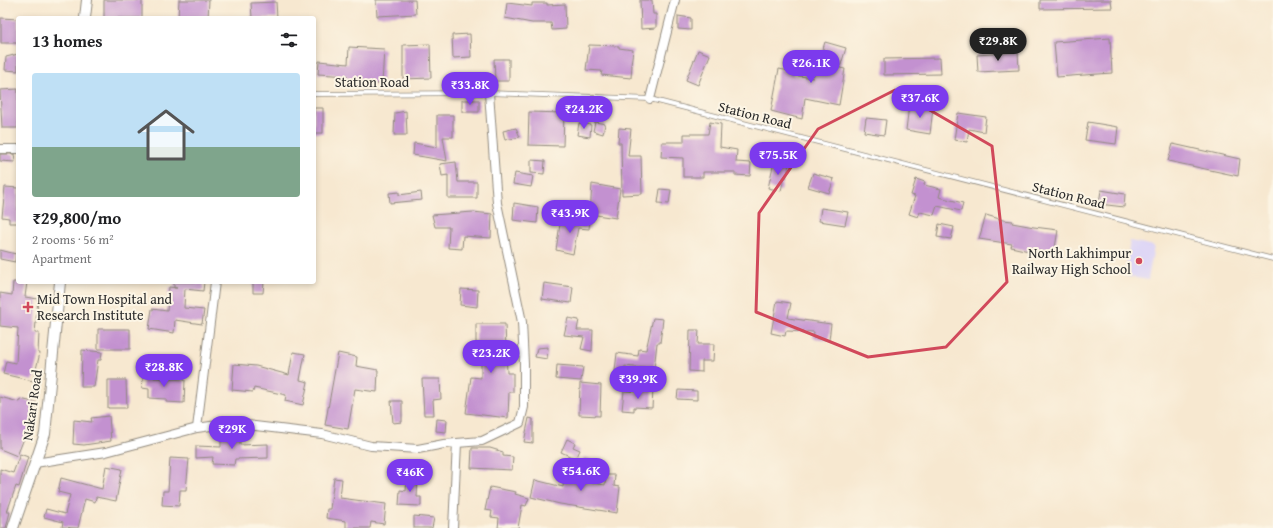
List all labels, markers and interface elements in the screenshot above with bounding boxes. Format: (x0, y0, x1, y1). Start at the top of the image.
text: 13 homes (32, 28, 103, 53)
pin: ₹29.8K (965, 28, 1031, 62)
icon: filters (278, 29, 300, 51)
text: ₹29.8K (979, 31, 1017, 50)
pin: ₹26.1K (778, 50, 844, 84)
text: ₹26.1K (792, 53, 830, 72)
street label: Station Road (335, 72, 410, 92)
pin: ₹33.8K (437, 72, 503, 106)
text: ₹33.8K (451, 75, 489, 94)
pin: ₹37.6K (887, 85, 953, 119)
text: ₹37.6K (901, 88, 939, 107)
pin: ₹24.2K (551, 96, 617, 130)
street label: Station Road (716, 96, 794, 134)
icon: home (130, 99, 202, 171)
text: ₹24.2K (565, 99, 603, 118)
pin: ₹75.5K (745, 142, 811, 176)
text: ₹75.5K (759, 145, 797, 164)
street label: Station Road (1030, 176, 1108, 214)
pin: ₹43.9K (537, 200, 603, 234)
text: ₹43.9K (551, 203, 589, 222)
text: ₹29,800/mo (32, 205, 121, 230)
text: 2 rooms · 56 m² (32, 230, 114, 249)
place label: North Lakhimpur Railway High School (1012, 243, 1131, 279)
text: Apartment (32, 249, 92, 268)
marker: North Lakhimpur Railway High School (1134, 256, 1144, 266)
place label: Mid Town Hospital and Research Institute (37, 289, 173, 325)
marker: Mid Town Hospital and Research Institute (22, 301, 34, 313)
pin: ₹23.2K (458, 340, 524, 374)
text: ₹23.2K (472, 343, 510, 362)
pin: ₹28.8K (131, 354, 197, 388)
text: ₹28.8K (145, 357, 183, 376)
pin: ₹39.9K (605, 366, 671, 400)
street label: Nakari Road (17, 368, 47, 442)
text: ₹39.9K (619, 369, 657, 388)
pin: ₹29K (208, 416, 256, 450)
text: ₹29K (218, 419, 246, 438)
pin: ₹54.6K (548, 458, 614, 492)
pin: ₹46K (386, 459, 434, 493)
text: ₹54.6K (562, 461, 600, 480)
text: ₹46K (396, 462, 424, 481)

